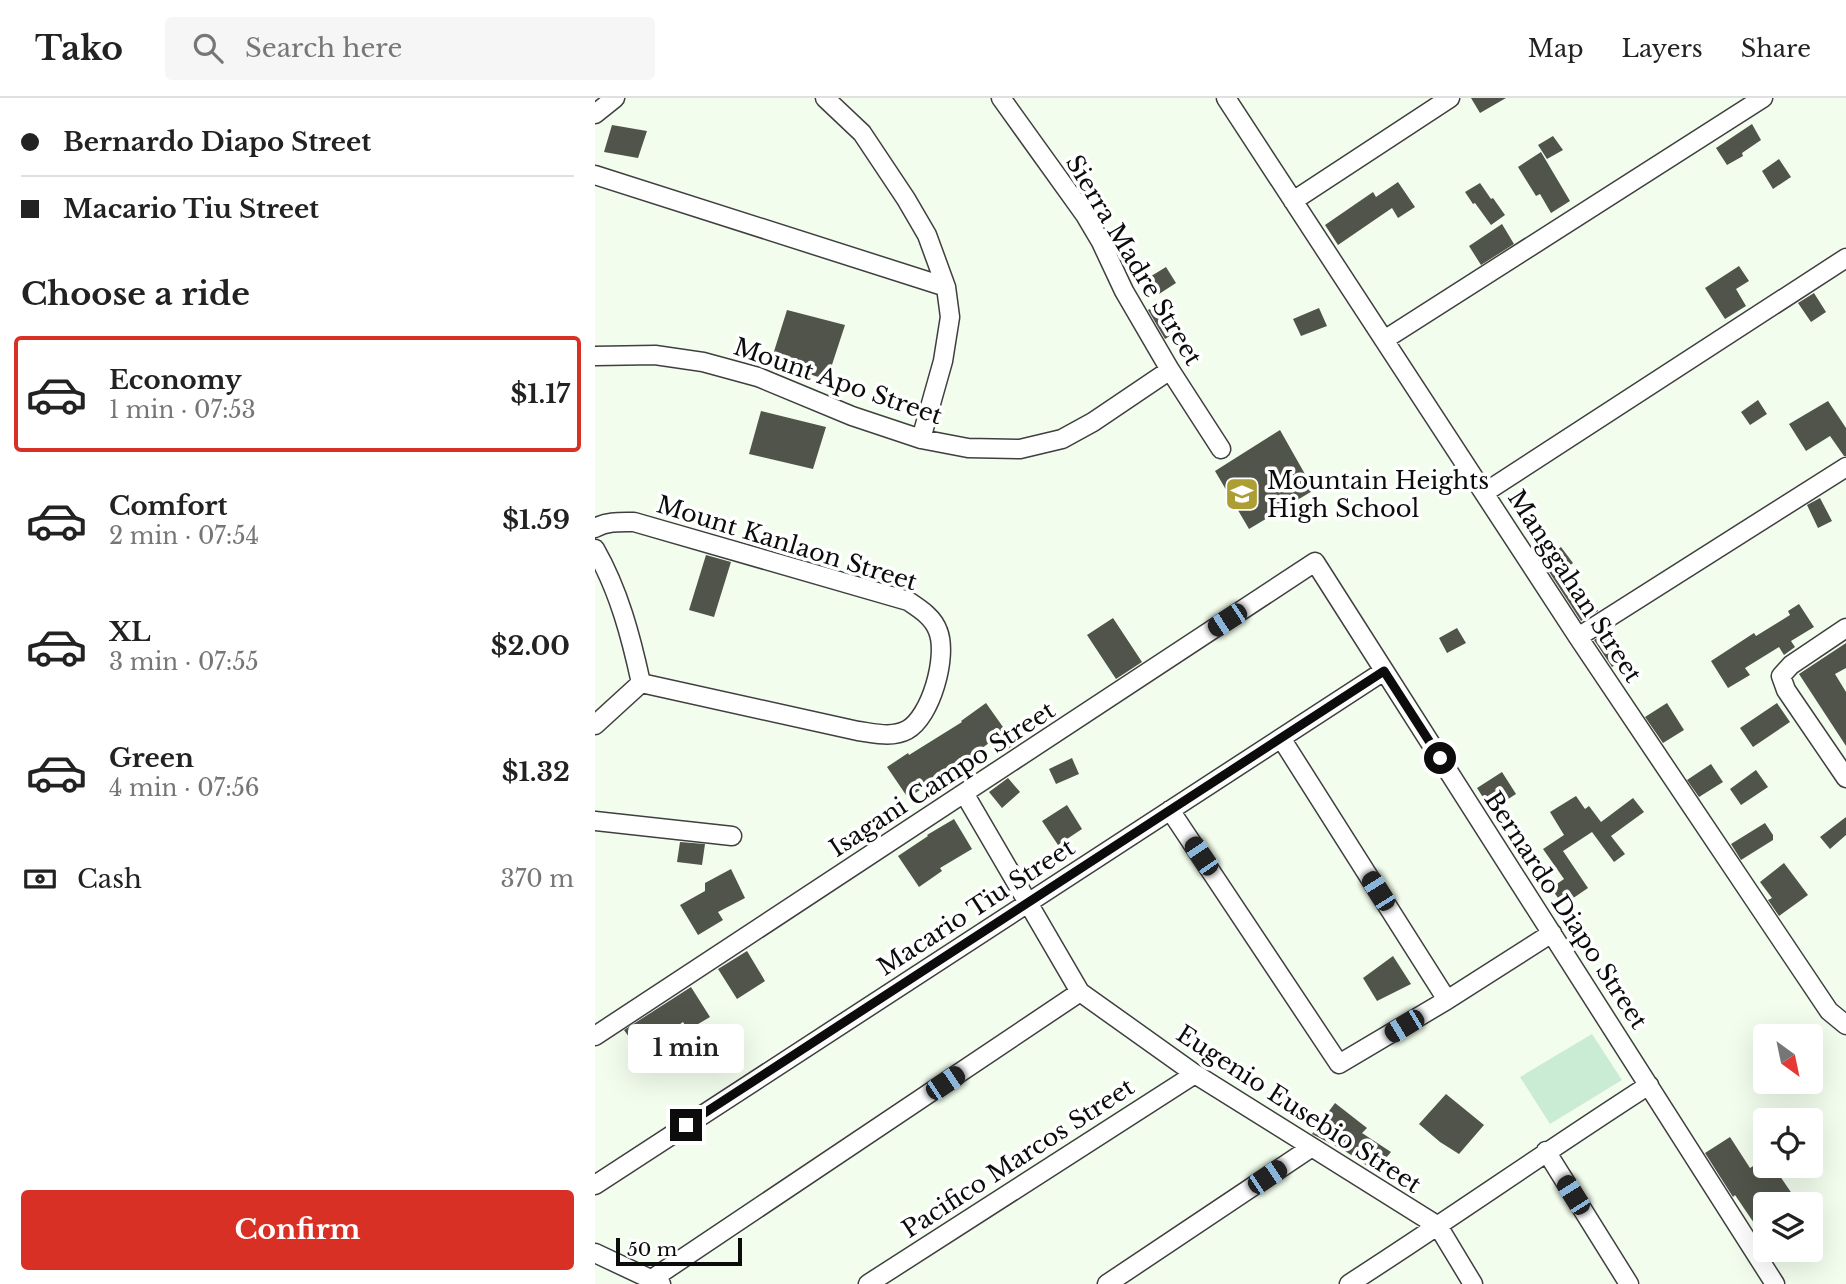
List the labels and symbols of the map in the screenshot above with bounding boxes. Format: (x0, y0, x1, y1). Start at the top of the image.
street label: Sierra Madre Street (1060, 150, 1208, 370)
street label: Mount Apo Street (730, 332, 946, 430)
place label: Mountain Heights High School (1267, 466, 1489, 523)
school or university icon: Mountain Heights High School (1223, 475, 1261, 513)
street label: Manggahan Street (1502, 484, 1648, 688)
street label: Mount Kanlaon Street (653, 490, 921, 596)
car (1204, 600, 1251, 640)
street label: Isagani Campo Street (824, 695, 1060, 863)
route start (1424, 742, 1456, 774)
street label: Bernardo Diapo Street (1478, 786, 1654, 1034)
street label: Macario Tiu Street (872, 832, 1080, 982)
car (1181, 833, 1222, 879)
car (1358, 868, 1399, 914)
car (1381, 1006, 1428, 1046)
street label: Eugenio Eusebio Street (1171, 1019, 1427, 1199)
callout: 1 min (628, 1024, 744, 1072)
north arrow (1753, 1024, 1823, 1094)
car (922, 1063, 969, 1103)
street label: Pacifico Marcos Street (897, 1072, 1139, 1244)
route end (670, 1109, 702, 1141)
car (1244, 1157, 1291, 1197)
car (1553, 1172, 1594, 1218)
scale bar (616, 1235, 742, 1267)

